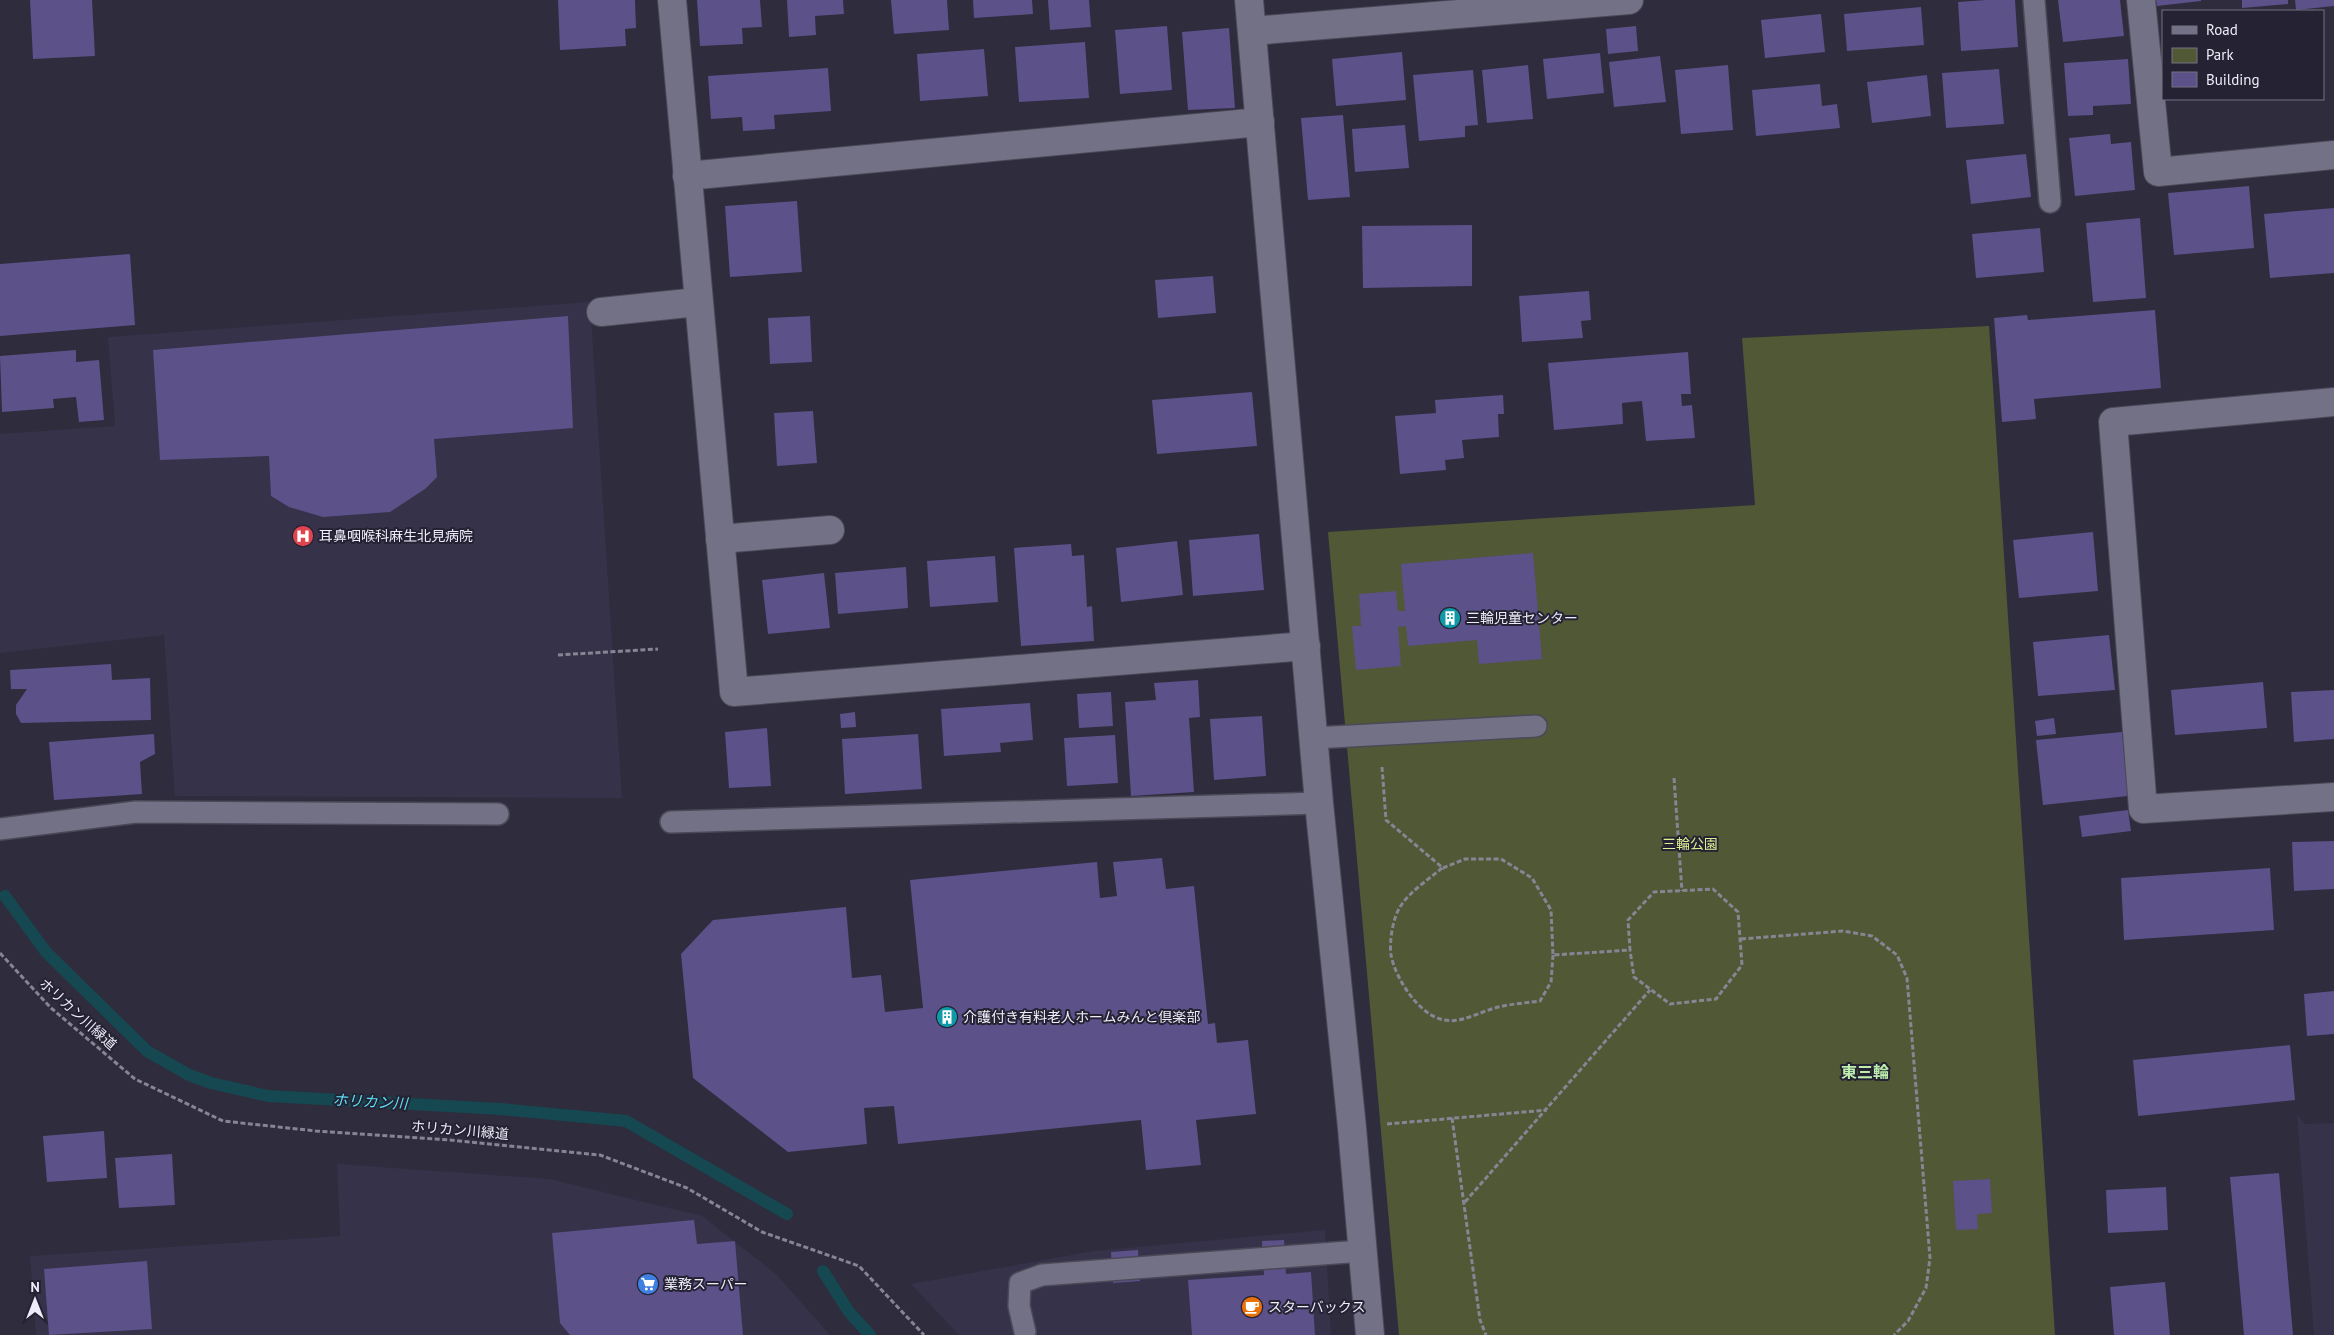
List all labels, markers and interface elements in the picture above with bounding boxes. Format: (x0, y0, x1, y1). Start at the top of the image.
legend (2162, 10, 2324, 100)
text: Road (2206, 20, 2238, 39)
text: Park (2206, 45, 2234, 64)
text: Building (2206, 70, 2260, 89)
hospital icon: 耳鼻咽喉科麻生北見病院 (291, 524, 315, 548)
place label: 耳鼻咽喉科麻生北見病院 (319, 527, 473, 545)
building icon: 三輪児童センター (1438, 606, 1462, 630)
place label: 三輪児童センター (1466, 609, 1578, 627)
park label: 三輪公園 (1662, 835, 1718, 853)
street label: ホリカン川緑道 (36, 975, 120, 1053)
building icon: 介護付き有料老人ホームみんと倶楽部 (935, 1005, 959, 1029)
place label: 介護付き有料老人ホームみんと倶楽部 (963, 1008, 1201, 1026)
district label: 東三輪 (1841, 1062, 1889, 1082)
water label: ホリカン川 (332, 1090, 410, 1113)
street label: ホリカン川緑道 (410, 1117, 510, 1143)
supermarket icon: 業務スーパー (636, 1272, 660, 1296)
north arrow (10, 1275, 60, 1325)
place label: 業務スーパー (664, 1275, 748, 1293)
text: N (30, 1278, 40, 1296)
cafe icon: スターバックス (1240, 1295, 1264, 1319)
place label: スターバックス (1268, 1298, 1365, 1316)

